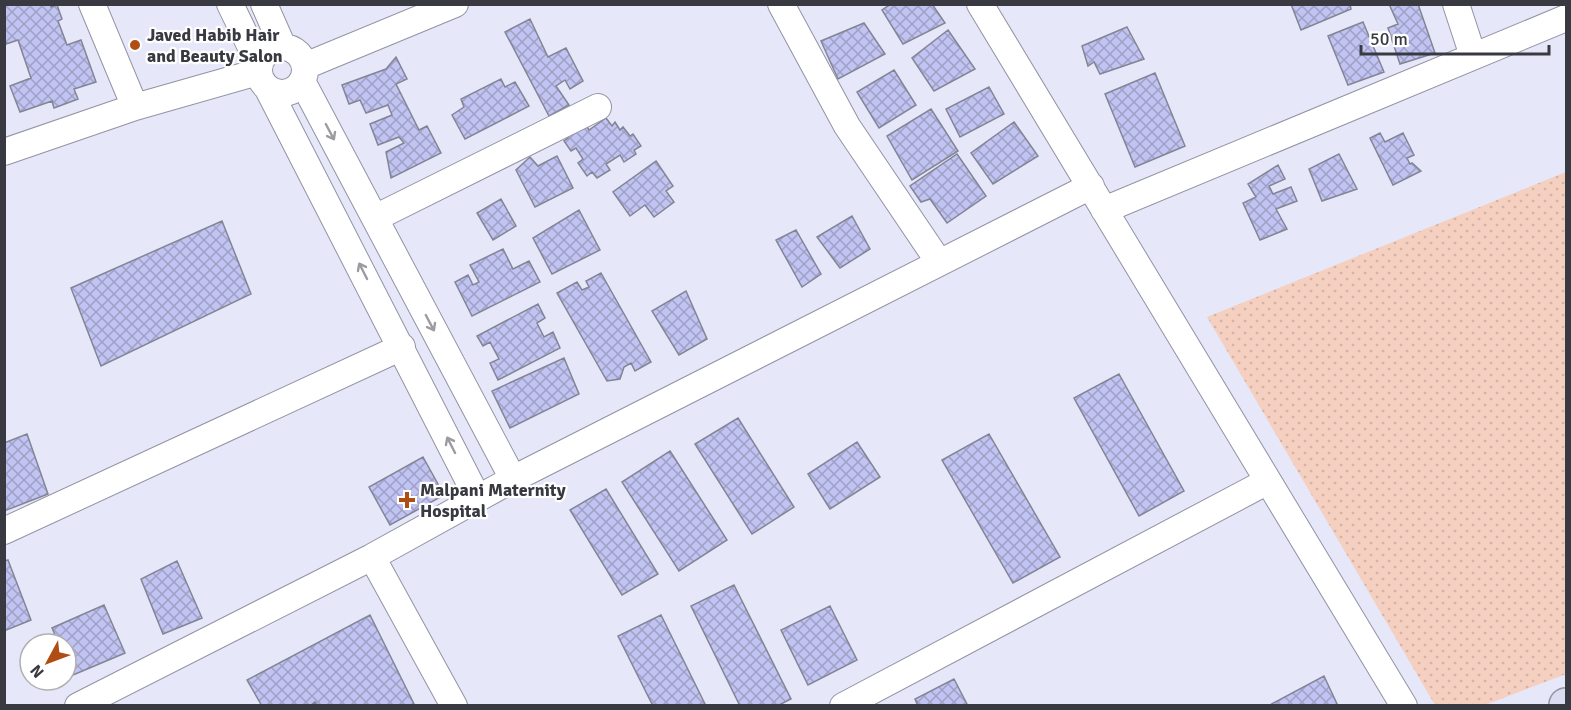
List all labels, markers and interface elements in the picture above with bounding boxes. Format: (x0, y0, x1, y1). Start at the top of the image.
scale bar (1361, 18, 1548, 56)
place label: Javed Habib Hair and Beauty Salon (147, 24, 283, 67)
text: 50 m (1370, 28, 1408, 50)
marker: Javed Habib Hair and Beauty Salon (128, 38, 142, 52)
one-way arrow (325, 123, 336, 141)
one-way arrow (357, 263, 368, 281)
one-way arrow (425, 314, 437, 332)
one-way arrow (445, 437, 457, 455)
place label: Malpani Maternity Hospital (420, 479, 566, 522)
marker: Malpani Maternity Hospital (398, 491, 416, 509)
north arrow (18, 632, 78, 692)
text: N (26, 660, 49, 682)

